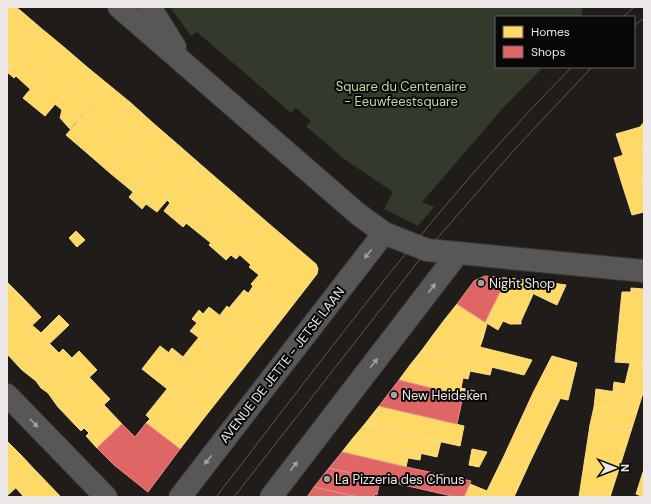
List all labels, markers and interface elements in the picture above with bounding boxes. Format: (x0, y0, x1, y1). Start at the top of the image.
legend (495, 16, 635, 68)
text: Homes (531, 24, 570, 40)
text: Shops (531, 44, 566, 60)
park label: Square du Centenaire - Eeuwfeestsquare (336, 78, 466, 110)
one-way arrow (364, 248, 372, 259)
place label: Night Shop (489, 275, 555, 292)
marker: Night Shop (476, 278, 486, 288)
one-way arrow (427, 282, 436, 293)
street label: AVENUE DE JETTE - JETSE LAAN (216, 283, 348, 447)
one-way arrow (369, 358, 378, 369)
place label: New Heideken (402, 387, 487, 404)
marker: New Heideken (389, 390, 399, 400)
one-way arrow (29, 418, 39, 428)
north arrow (595, 448, 635, 488)
one-way arrow (204, 454, 213, 465)
one-way arrow (290, 461, 299, 472)
text: N (618, 464, 632, 472)
place label: La Pizzeria des Chnus (335, 471, 465, 488)
marker: La Pizzeria des Chnus (322, 474, 332, 484)

